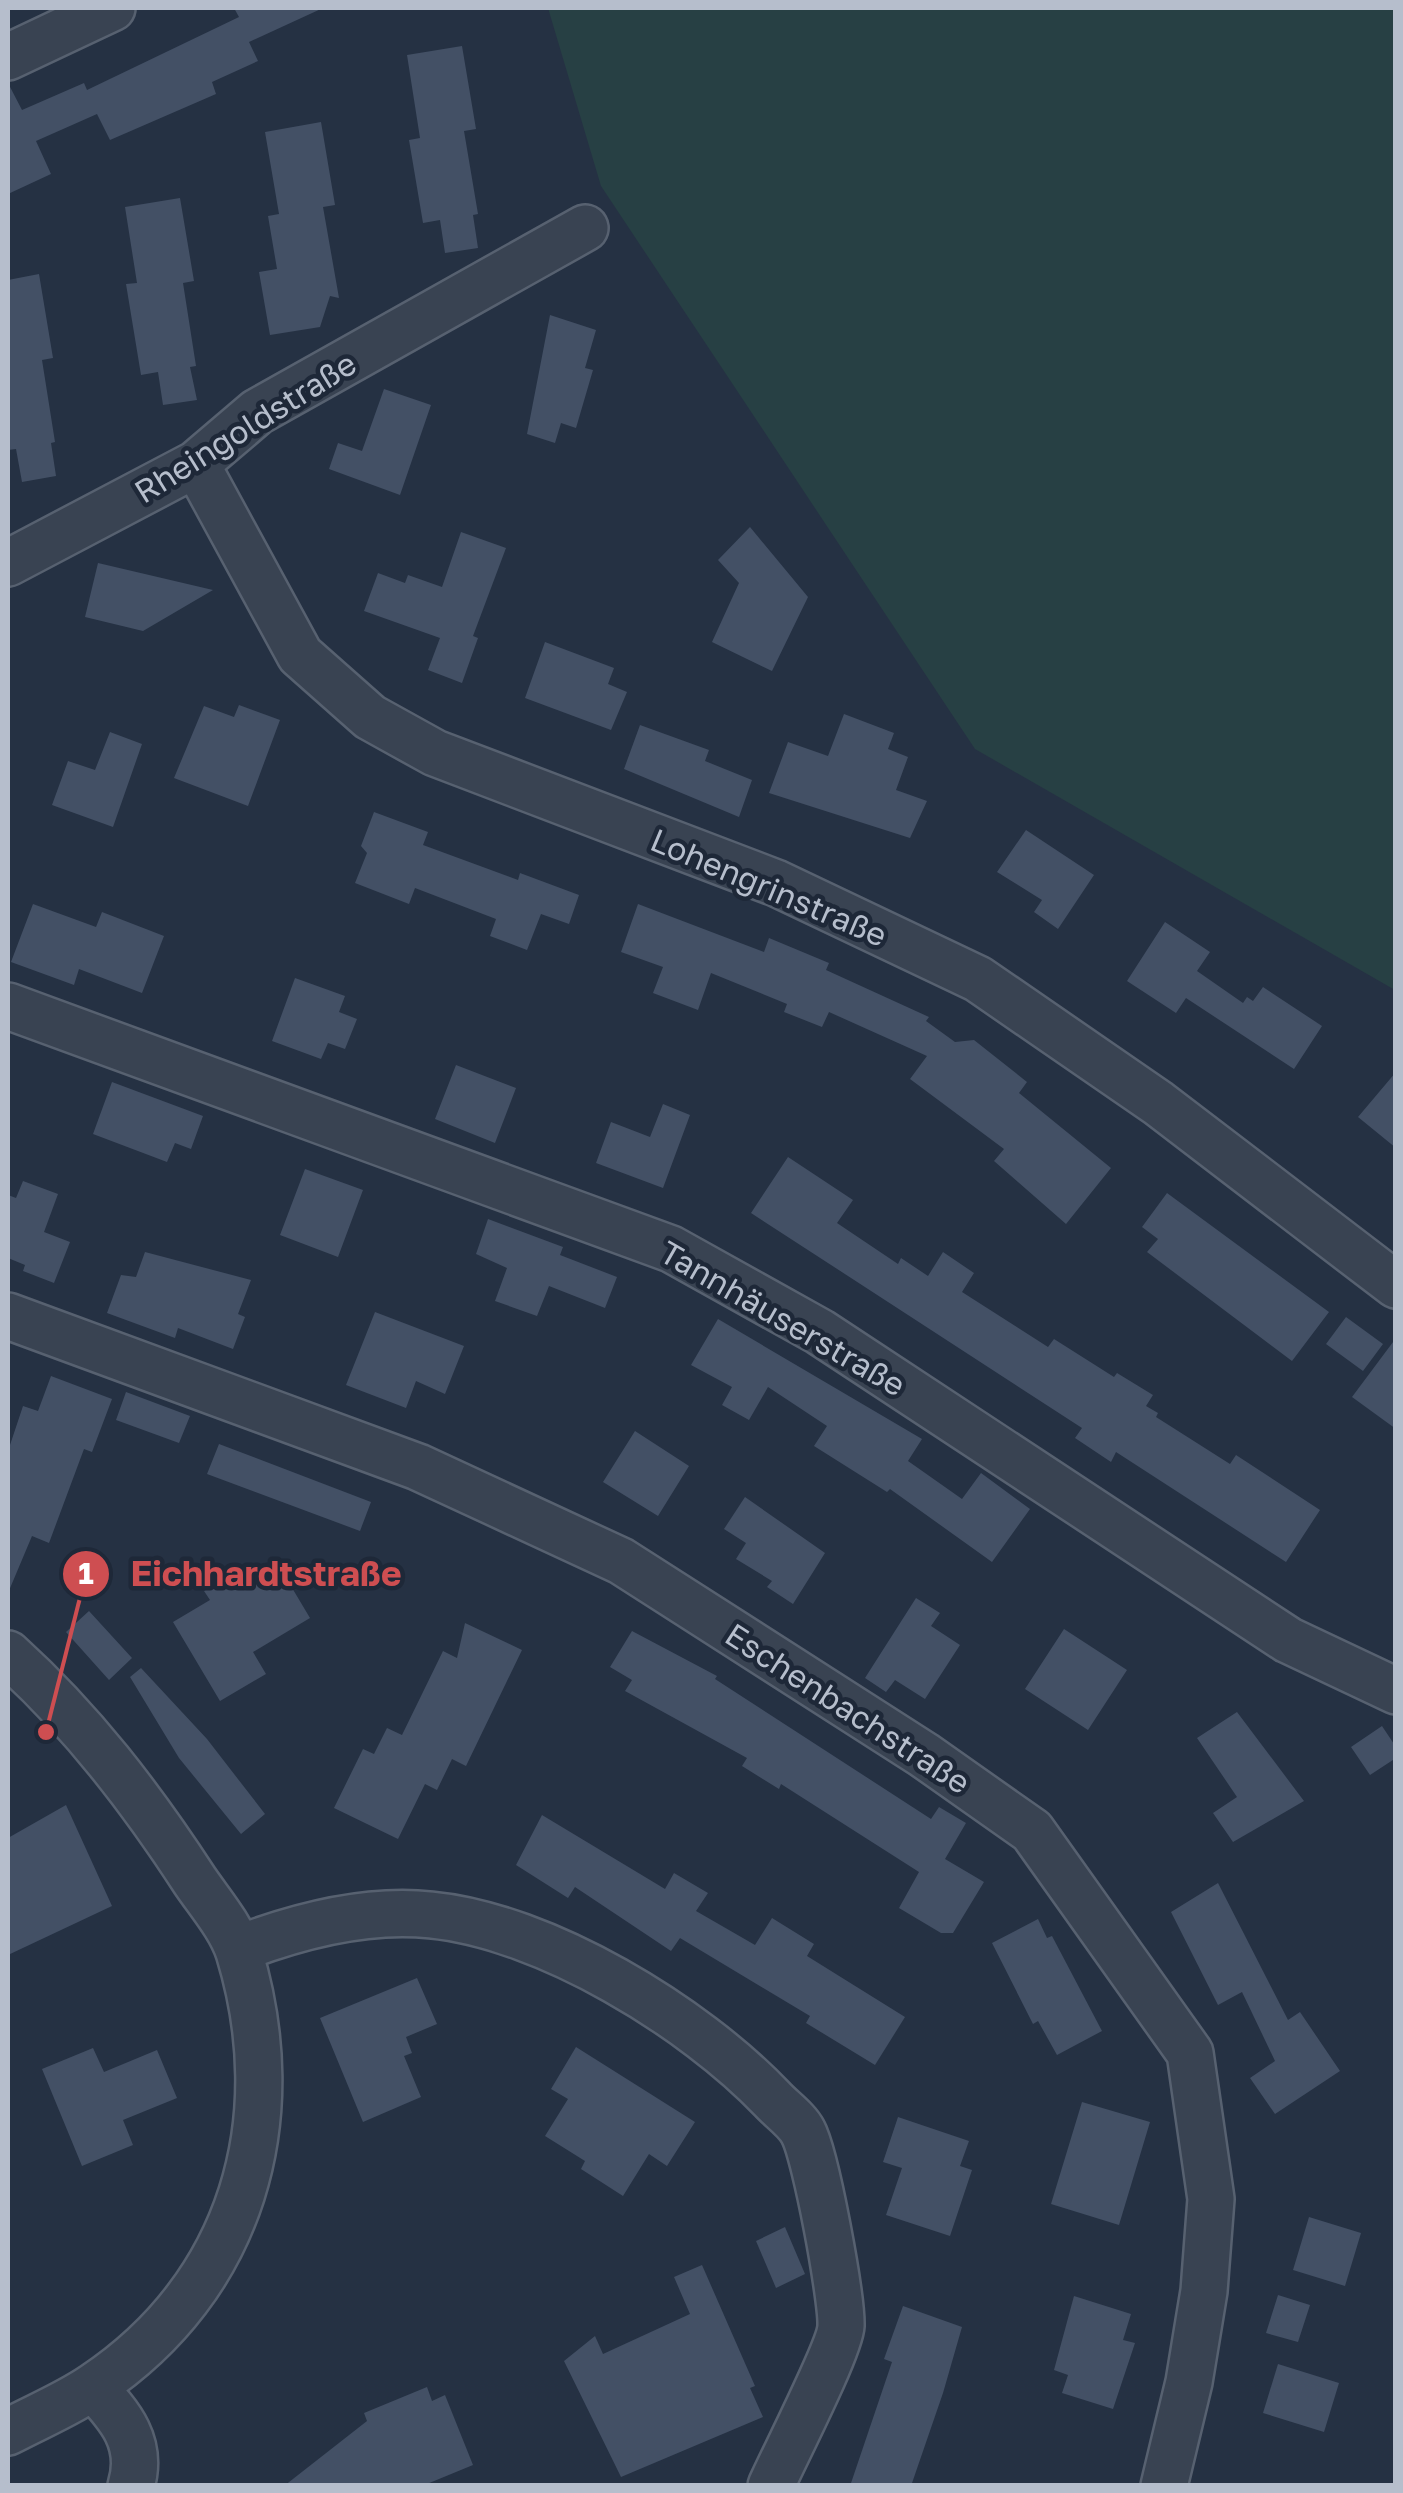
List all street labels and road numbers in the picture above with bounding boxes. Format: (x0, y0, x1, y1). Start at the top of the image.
street label: Rheingoldstraße (127, 344, 363, 510)
street label: Lohengrinstraße (645, 820, 893, 954)
street label: Tannhäuserstraße (654, 1232, 912, 1404)
street label: Eschenbachstraße (719, 1615, 977, 1801)

